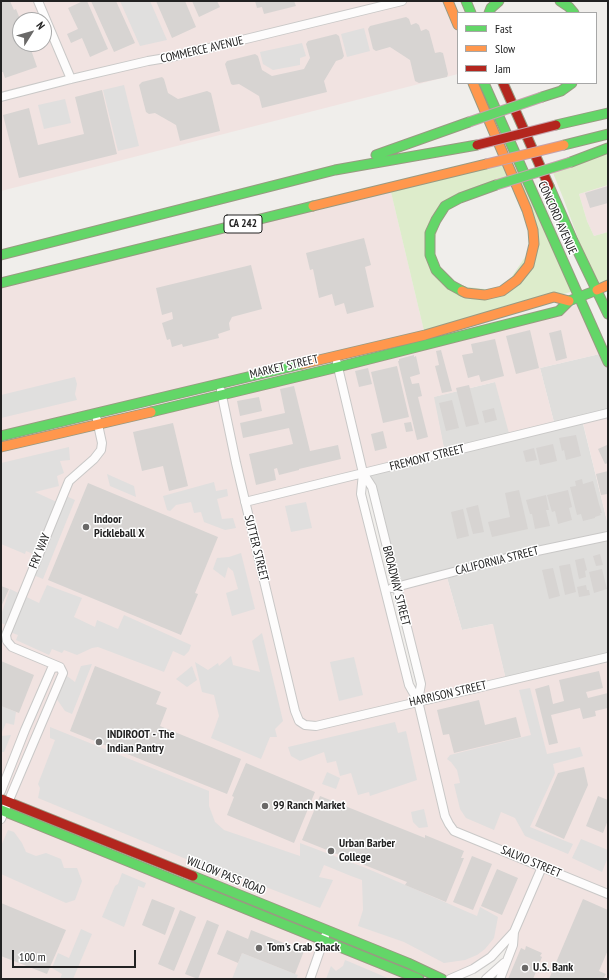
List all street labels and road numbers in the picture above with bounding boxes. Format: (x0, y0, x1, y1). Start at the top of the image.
street label: COMMERCE AVENUE (159, 33, 245, 67)
street label: CONCORD AVENUE (534, 179, 580, 257)
road number: CA 242 (224, 215, 262, 233)
street label: MARKET STREET (248, 352, 320, 382)
street label: FREMONT STREET (388, 442, 466, 474)
street label: SUTTER STREET (241, 513, 271, 583)
street label: FRY WAY (27, 531, 53, 571)
street label: CALIFORNIA STREET (454, 544, 540, 578)
street label: BROADWAY STREET (379, 545, 413, 627)
street label: HARRISON STREET (408, 678, 488, 710)
street label: SALVIO STREET (499, 843, 563, 881)
street label: WILLOW PASS ROAD (184, 854, 268, 898)

